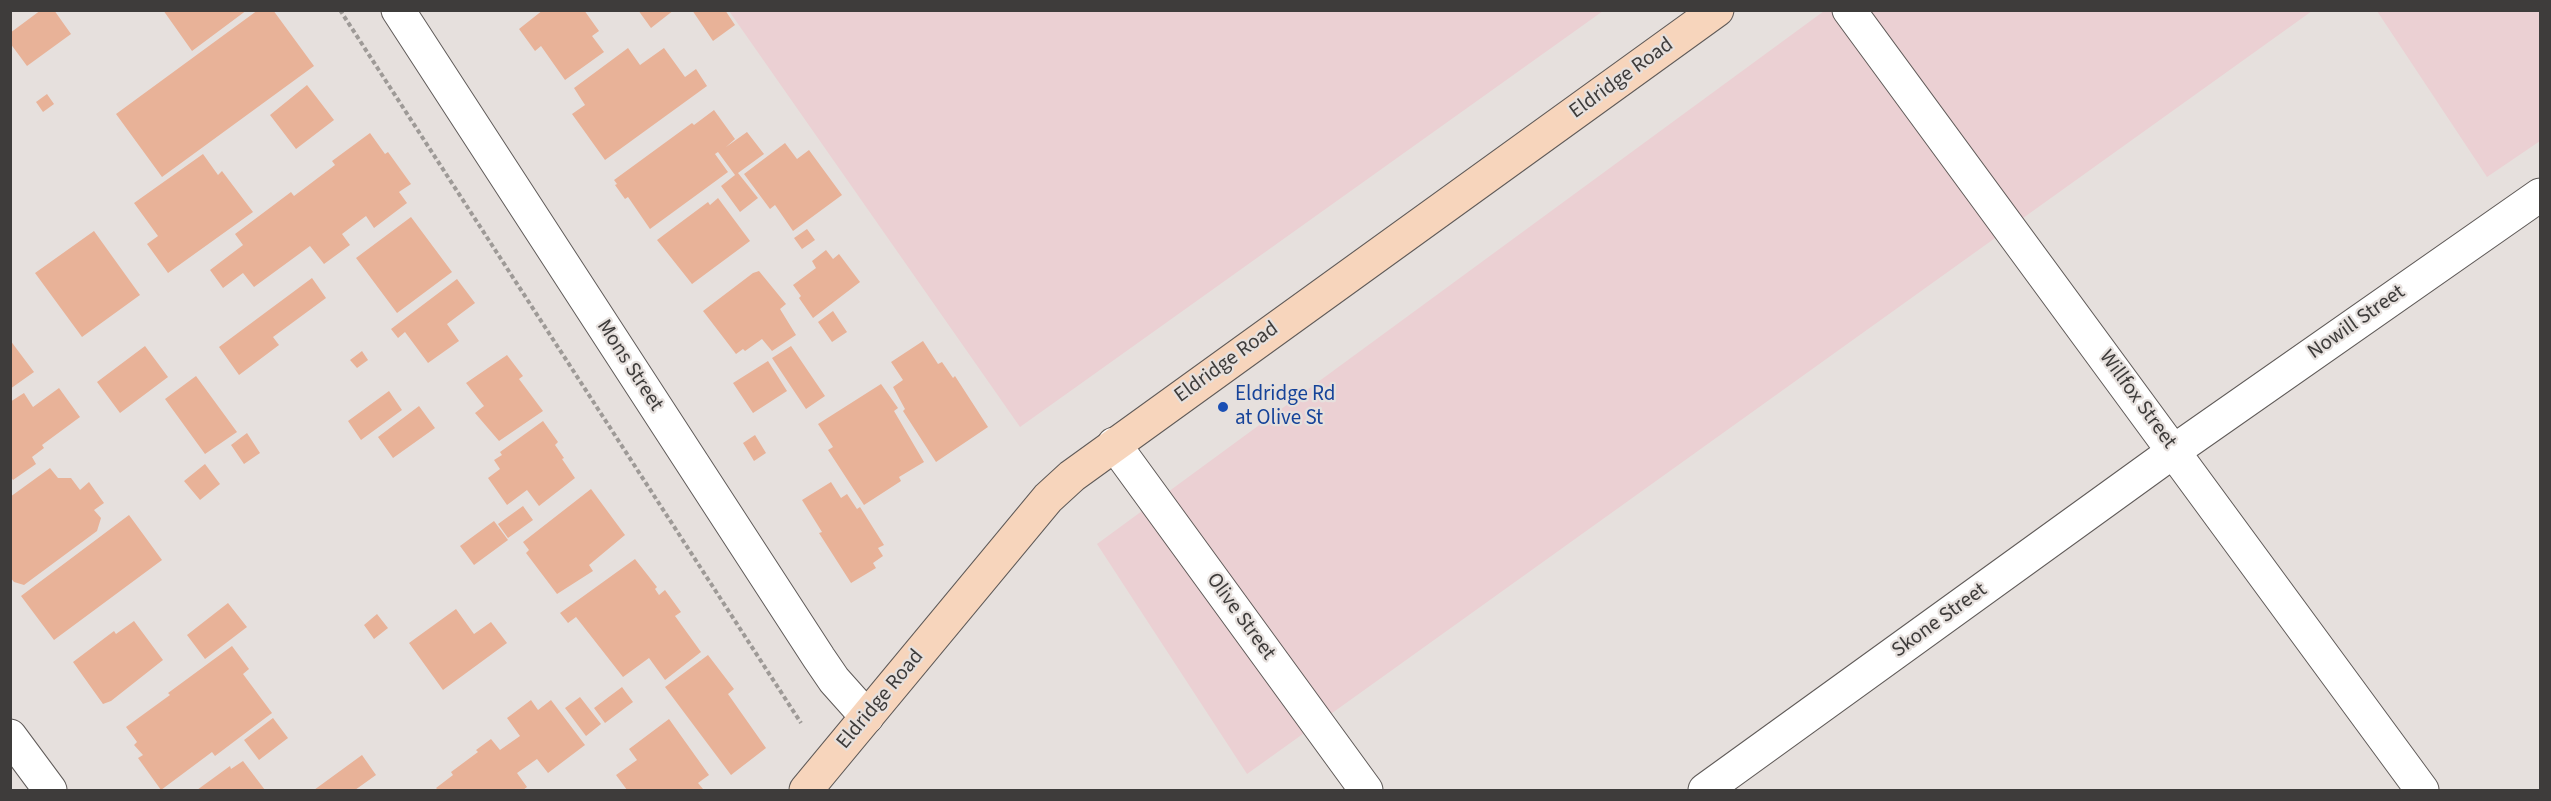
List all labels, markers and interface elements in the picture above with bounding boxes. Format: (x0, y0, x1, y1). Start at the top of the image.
street label: Eldridge Road (1565, 33, 1679, 125)
street label: Nowill Street (2304, 280, 2410, 366)
street label: Mons Street (590, 316, 668, 416)
street label: Eldridge Road (1170, 317, 1284, 409)
street label: Willfox Street (2093, 346, 2181, 454)
place label: Eldridge Rd at Olive St (1235, 382, 1335, 432)
marker: Eldridge Rd at Olive St (1216, 400, 1230, 414)
street label: Olive Street (1200, 569, 1280, 665)
street label: Skone Street (1888, 578, 1992, 664)
street label: Eldridge Road (832, 645, 930, 755)

